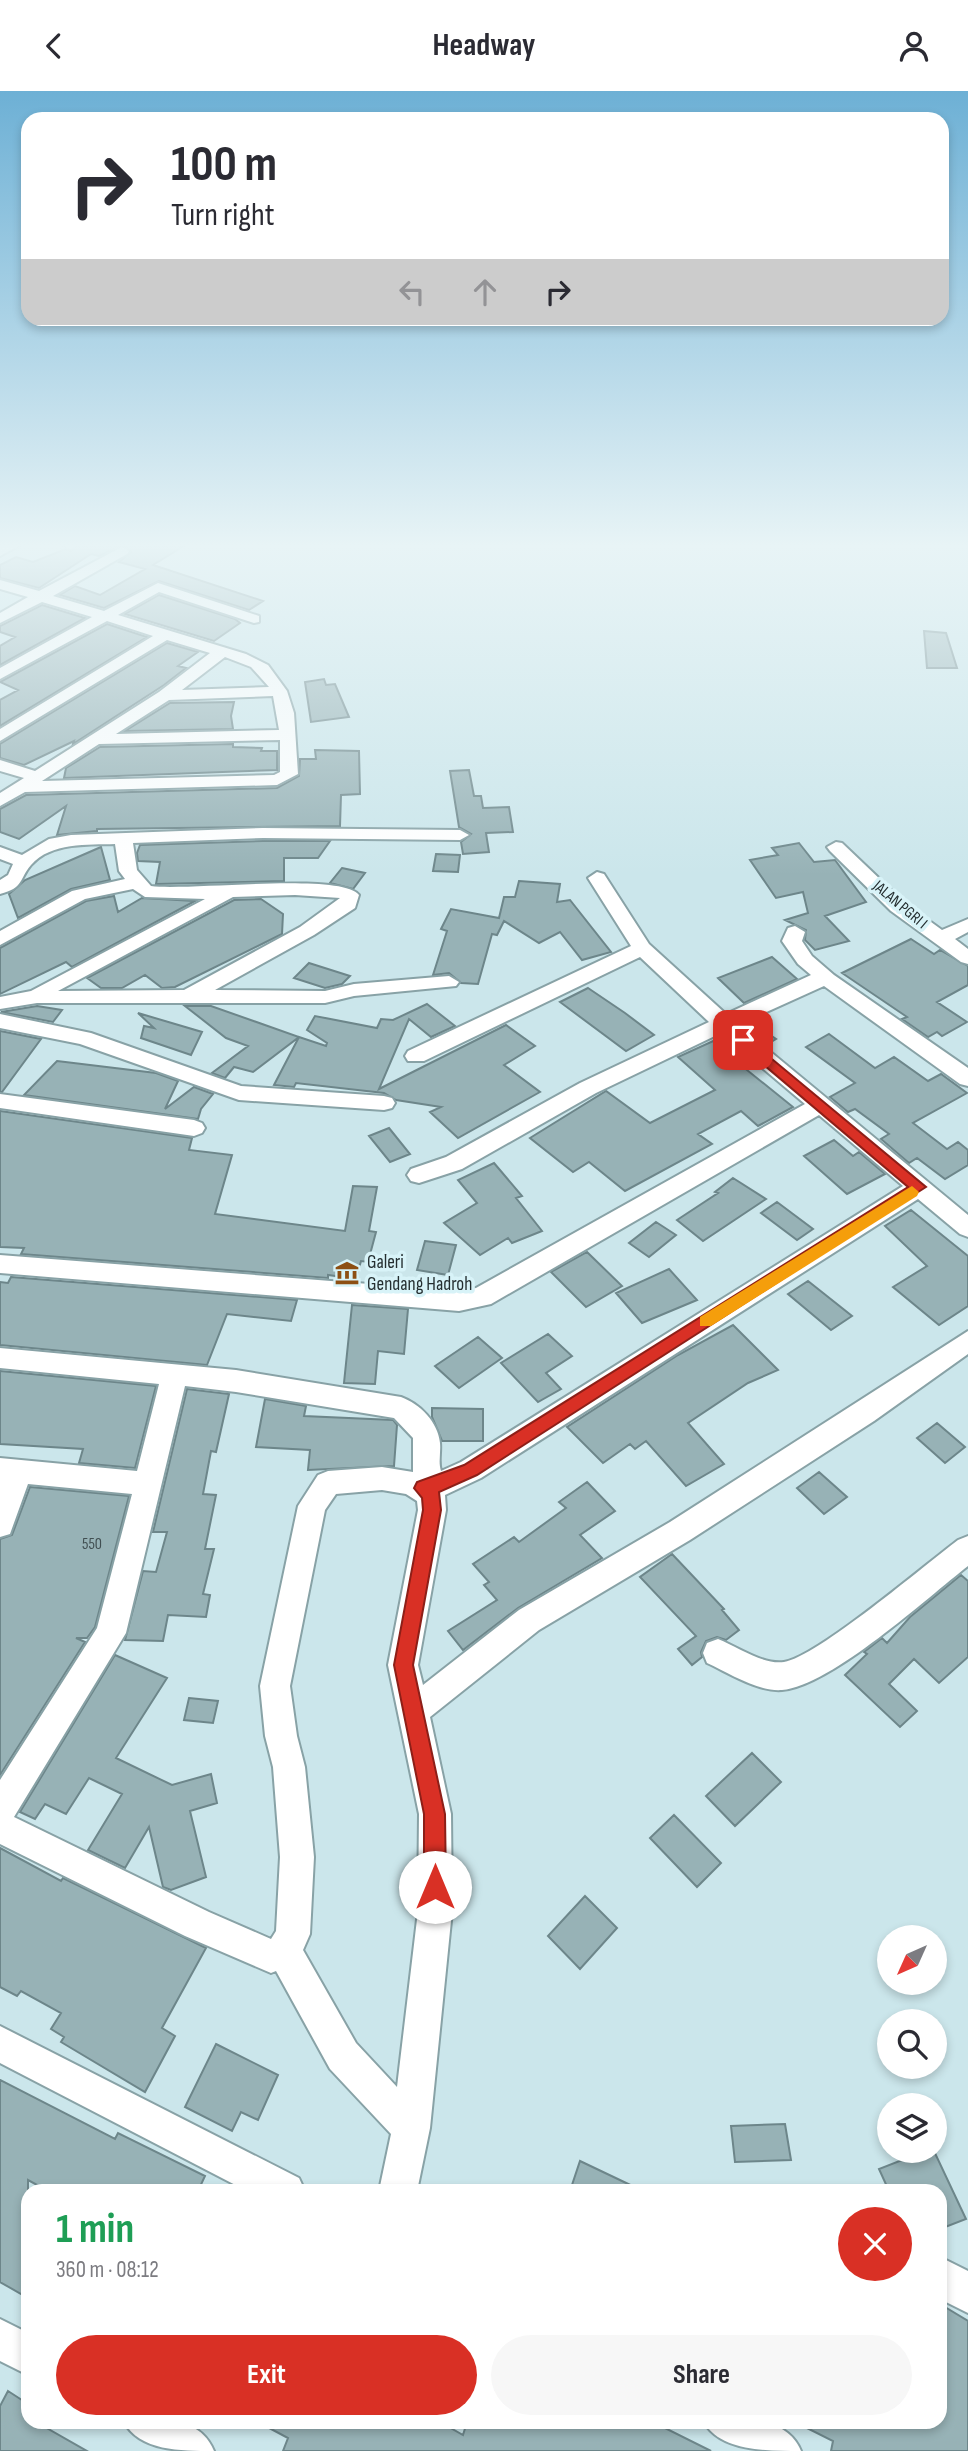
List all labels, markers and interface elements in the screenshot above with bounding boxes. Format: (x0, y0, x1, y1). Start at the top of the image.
text: Headway (433, 26, 535, 65)
icon: back (35, 27, 73, 65)
icon: person (895, 27, 933, 65)
text: 100 m (171, 136, 277, 195)
icon: right (56, 140, 147, 231)
text: Turn right (171, 196, 275, 235)
icon: left (393, 273, 431, 311)
icon: ahead (466, 273, 504, 311)
icon: right (539, 273, 577, 311)
street label: JALAN PGRI I (868, 876, 931, 933)
pin (713, 1010, 773, 1070)
icon: arrive (724, 1021, 762, 1059)
place label: Galeri Gendang Hadroh (367, 1251, 472, 1296)
museum icon: Galeri Gendang Hadroh (333, 1259, 361, 1287)
house number: 550 (82, 1535, 102, 1554)
position arrow (398, 1850, 472, 1924)
north arrow (877, 1925, 947, 1995)
map controls (877, 1925, 947, 2163)
button: search (877, 2009, 947, 2079)
button: layers (877, 2093, 947, 2163)
text: 1 min (56, 2204, 134, 2255)
button: close (838, 2207, 912, 2281)
text: 360 m · 08:12 (56, 2256, 159, 2284)
button: Exit (56, 2335, 477, 2415)
button: Share (491, 2335, 912, 2415)

